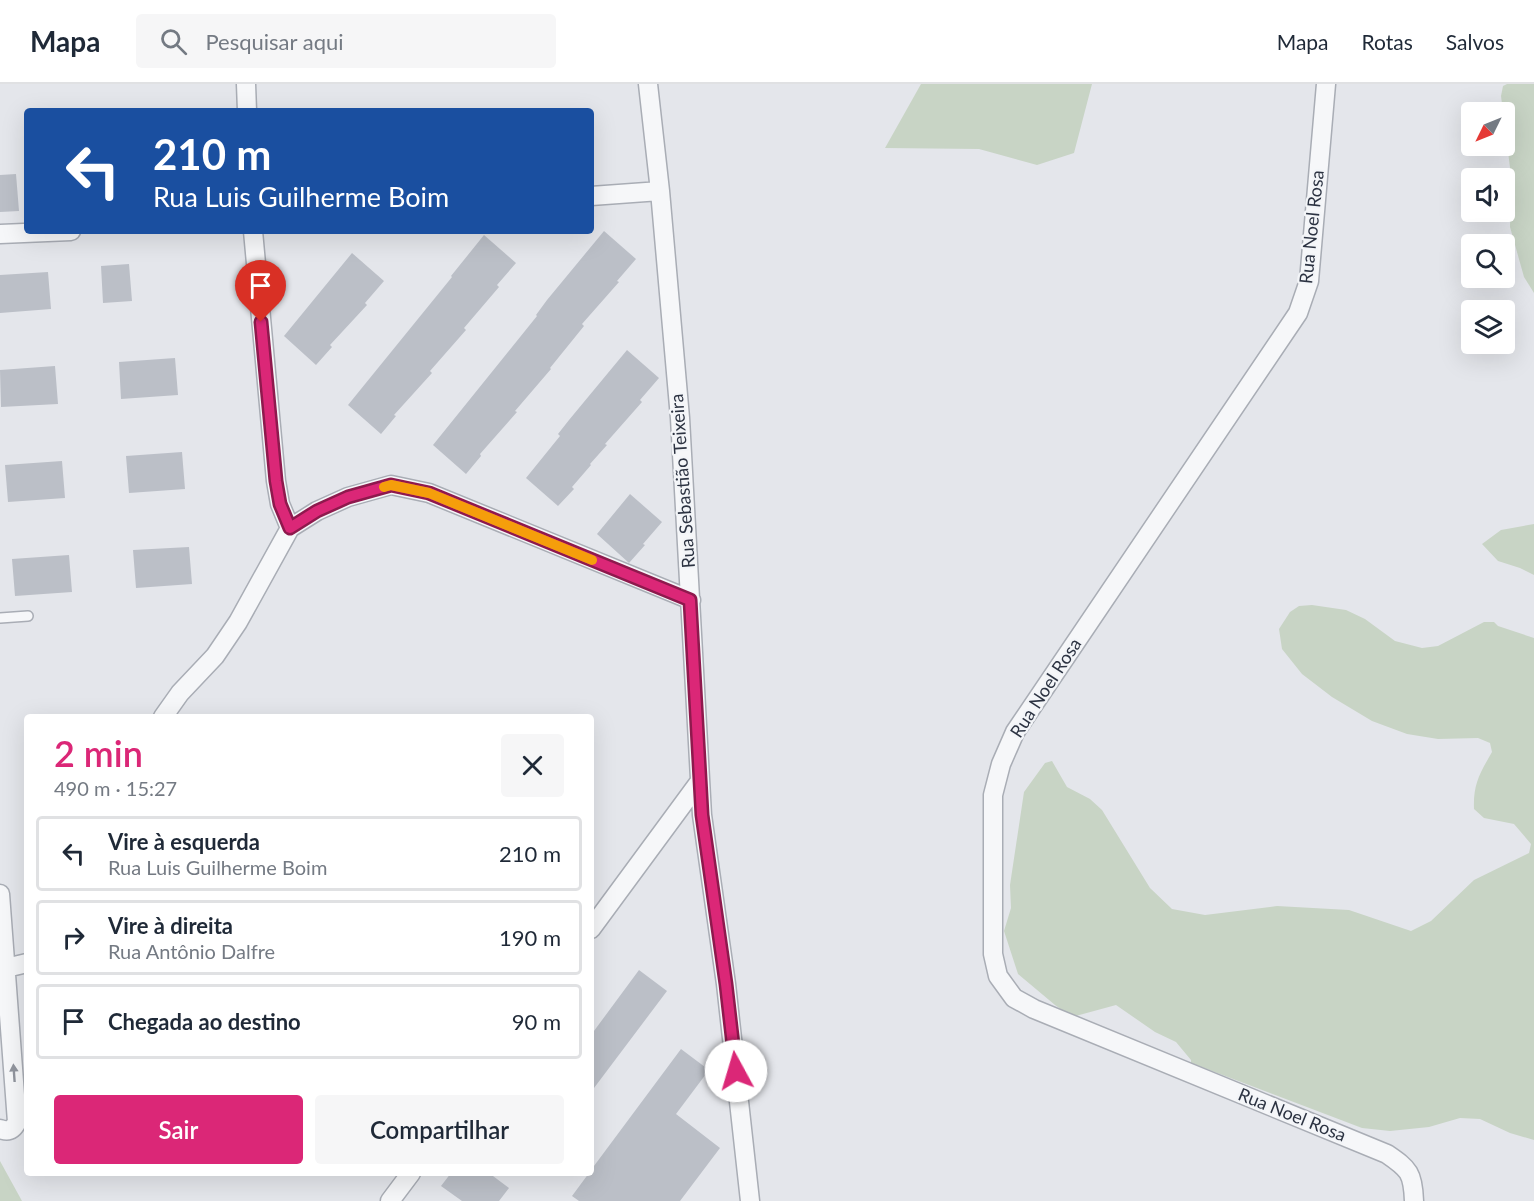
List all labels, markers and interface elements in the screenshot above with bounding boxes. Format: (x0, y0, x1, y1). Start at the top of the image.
search box (136, 14, 556, 68)
text: Mapa (30, 24, 100, 58)
icon: search (157, 25, 190, 58)
text: Pesquisar aqui (205, 28, 344, 55)
text: Mapa (1277, 29, 1329, 54)
text: Rotas (1362, 29, 1413, 54)
text: Salvos (1446, 29, 1504, 54)
north arrow (1461, 102, 1515, 156)
map controls (1461, 102, 1515, 354)
text: 210 m (153, 129, 271, 179)
icon: left (54, 132, 132, 210)
button: sound (1461, 168, 1515, 222)
street label: Rua Noel Rosa (1294, 169, 1328, 285)
text: Rua Luis Guilherme Boim (153, 180, 449, 213)
button: search (1461, 234, 1515, 288)
pin (235, 260, 286, 322)
icon: arrive (244, 269, 277, 302)
button: layers (1461, 300, 1515, 354)
street label: Rua Sebastião Teixeira (665, 393, 699, 569)
street label: Rua Noel Rosa (1005, 634, 1085, 741)
text: 2 min (54, 731, 143, 775)
button: close (501, 734, 564, 797)
text: 490 m · 15:27 (54, 776, 177, 800)
text: Vire à esquerda (108, 828, 260, 855)
icon: left (57, 837, 90, 870)
text: 210 m (499, 840, 561, 867)
text: Rua Luis Guilherme Boim (108, 855, 327, 879)
text: Vire à direita (108, 912, 233, 939)
icon: right (57, 921, 90, 954)
text: 190 m (499, 924, 561, 951)
text: Rua Antônio Dalfre (108, 939, 275, 963)
icon: arrive (57, 1005, 90, 1038)
text: Chegada ao destino (108, 1008, 301, 1035)
text: 90 m (512, 1008, 561, 1035)
position arrow (704, 1039, 768, 1103)
one-way arrow (9, 1063, 19, 1082)
street label: Rua Noel Rosa (1235, 1082, 1349, 1146)
button: Sair (54, 1095, 303, 1164)
button: Compartilhar (315, 1095, 564, 1164)

